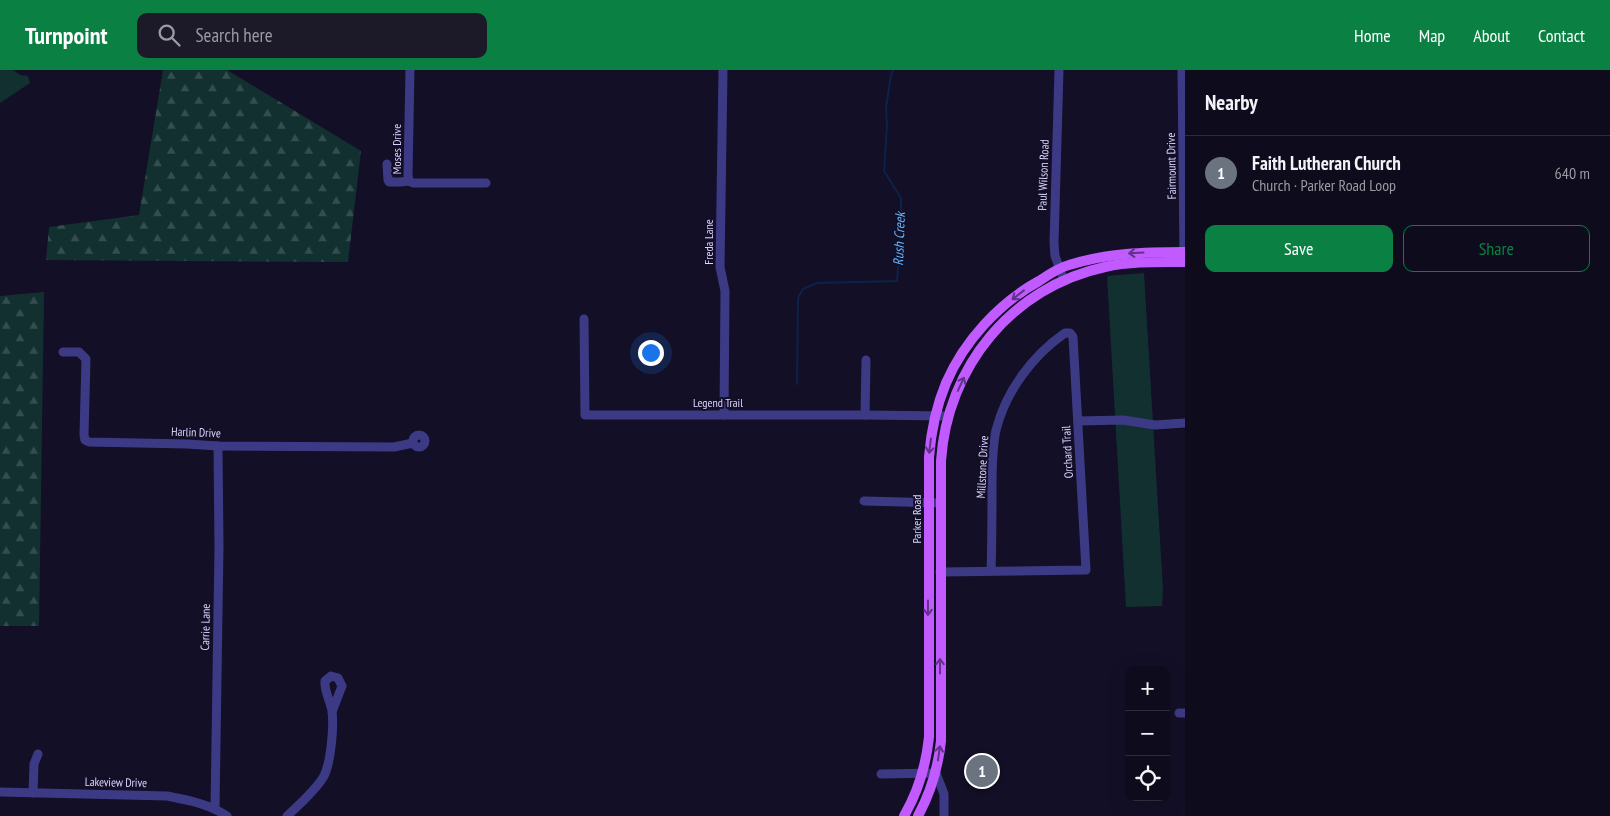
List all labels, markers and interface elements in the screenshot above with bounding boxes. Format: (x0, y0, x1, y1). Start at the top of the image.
search box (137, 13, 487, 58)
text: Turnpoint (25, 20, 107, 51)
icon: search (155, 21, 183, 49)
text: Search here (195, 23, 273, 47)
text: Home (1354, 24, 1391, 47)
text: Map (1419, 24, 1445, 47)
text: About (1473, 24, 1510, 47)
text: Contact (1538, 24, 1585, 47)
text: Nearby (1205, 89, 1258, 116)
street label: Moses Drive (389, 124, 404, 174)
street label: Fairmount Drive (1163, 132, 1179, 200)
street label: Paul Wilson Road (1034, 139, 1052, 211)
text: Faith Lutheran Church (1252, 151, 1401, 175)
text: 1 (1217, 163, 1225, 183)
text: 640 m (1555, 163, 1590, 183)
text: Church · Parker Road Loop (1252, 175, 1396, 195)
water label: Rush Creek (889, 210, 909, 266)
street label: Freda Lane (701, 219, 716, 265)
button: Save (1205, 225, 1393, 272)
button: Share (1403, 225, 1590, 272)
one-way arrow (1129, 248, 1145, 257)
one-way arrow (1012, 289, 1025, 300)
your location (638, 340, 664, 366)
one-way arrow (956, 377, 966, 392)
street label: Legend Trail (693, 395, 743, 410)
street label: Harlin Drive (171, 424, 221, 440)
street label: Orchard Trail (1058, 425, 1076, 479)
street label: Millstone Drive (973, 435, 991, 499)
one-way arrow (925, 438, 935, 454)
street label: Parker Road (909, 495, 924, 543)
one-way arrow (923, 600, 933, 616)
street label: Carrie Lane (197, 604, 213, 650)
one-way arrow (935, 658, 945, 674)
map controls (1125, 666, 1170, 801)
button: + (1125, 666, 1170, 711)
button: − (1125, 711, 1170, 756)
one-way arrow (934, 746, 944, 762)
pin: 1 (966, 752, 998, 790)
button: locate (1125, 756, 1170, 801)
street label: Lakeview Drive (85, 774, 147, 790)

